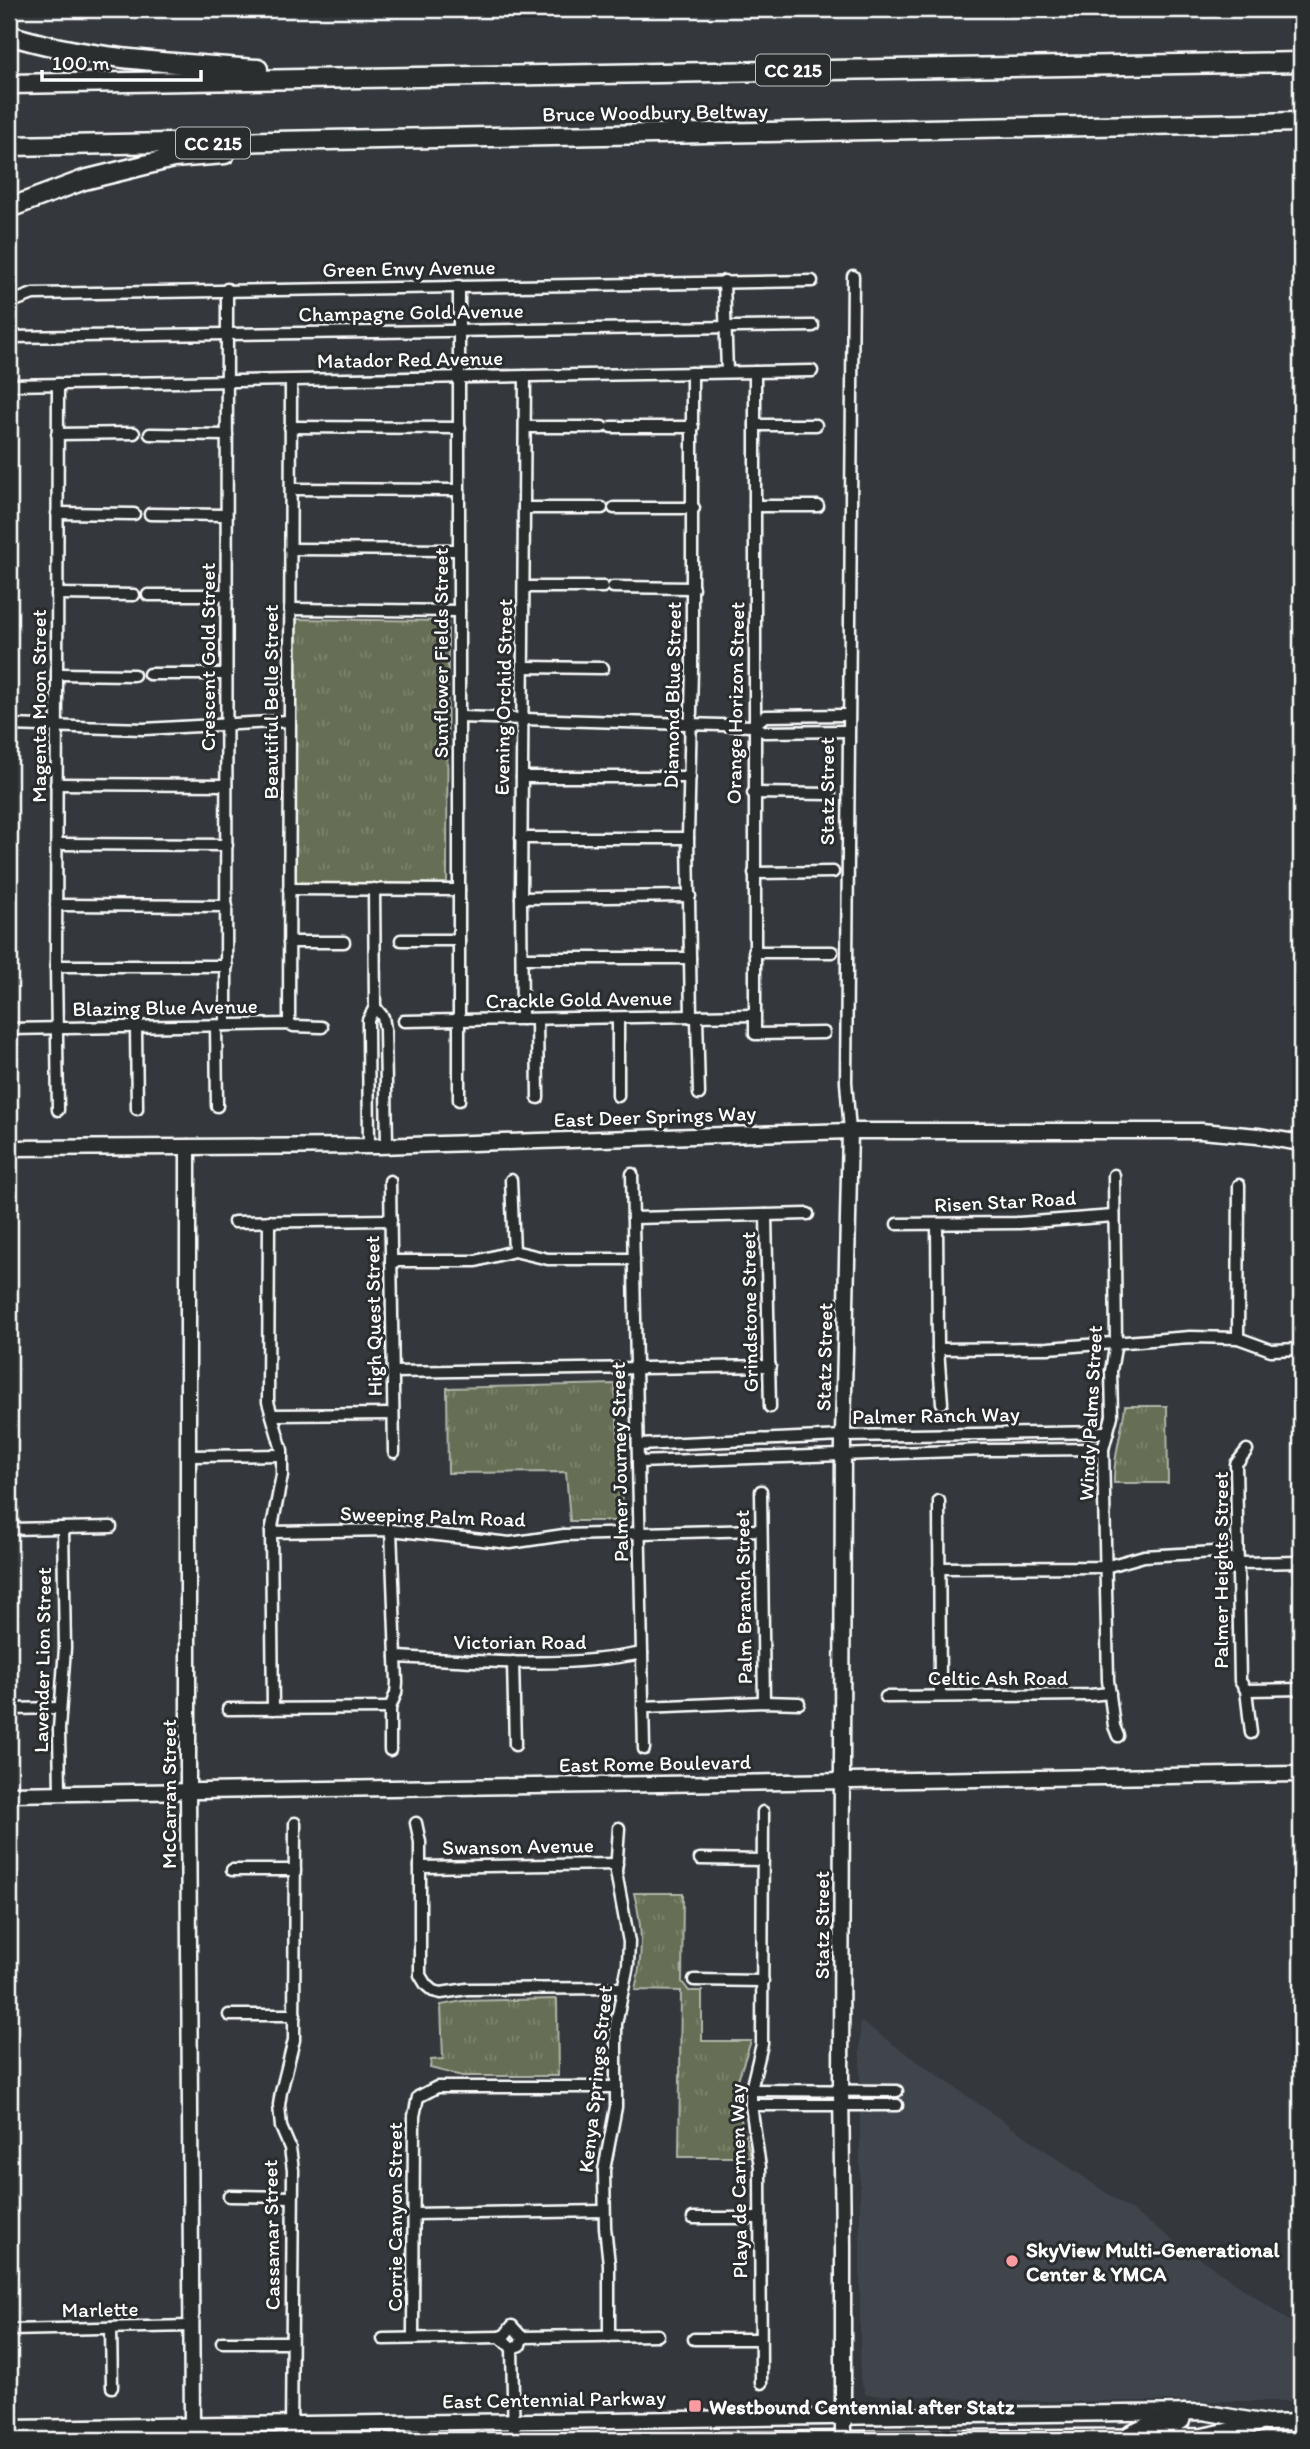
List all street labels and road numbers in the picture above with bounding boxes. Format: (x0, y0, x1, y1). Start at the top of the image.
road number: CC 215 (756, 54, 830, 86)
street label: Bruce Woodbury Beltway (542, 98, 768, 126)
road number: CC 215 (176, 127, 250, 158)
street label: Green Envy Avenue (322, 254, 496, 282)
street label: Champagne Gold Avenue (298, 298, 524, 326)
street label: Matador Red Avenue (317, 345, 503, 373)
street label: Sunflower Fields Street (428, 548, 453, 758)
street label: Crescent Gold Street (195, 563, 220, 751)
street label: Evening Orchid Street (489, 598, 517, 796)
street label: Diamond Blue Street (658, 601, 686, 789)
street label: Orange Horizon Street (721, 601, 749, 804)
street label: Beautiful Belle Street (258, 604, 283, 800)
street label: Magenta Moon Street (26, 609, 51, 803)
street label: Statz Street (814, 737, 839, 845)
street label: Crackle Gold Avenue (486, 985, 672, 1013)
street label: Blazing Blue Avenue (72, 993, 258, 1021)
street label: East Deer Springs Way (553, 1100, 757, 1132)
street label: Risen Star Road (933, 1185, 1077, 1217)
street label: Grindstone Street (735, 1231, 763, 1393)
street label: High Quest Street (359, 1235, 387, 1397)
street label: Statz Street (811, 1302, 837, 1411)
street label: Windy Palms Street (1073, 1324, 1107, 1502)
street label: Palmer Journey Street (605, 1361, 633, 1562)
street label: Palmer Ranch Way (852, 1401, 1020, 1429)
street label: Palmer Heights Street (1208, 1471, 1233, 1669)
street label: Sweeping Palm Road (340, 1500, 527, 1532)
street label: Palm Branch Street (729, 1509, 757, 1685)
street label: Lavender Lion Street (28, 1567, 56, 1753)
street label: Victorian Road (454, 1629, 586, 1654)
street label: Celtic Ash Road (928, 1665, 1069, 1690)
street label: McCarran Street (156, 1719, 181, 1869)
street label: East Rome Boulevard (559, 1749, 752, 1777)
street label: Swanson Avenue (442, 1832, 594, 1860)
street label: Statz Street (809, 1871, 834, 1979)
street label: Kenya Springs Street (573, 1984, 617, 2174)
street label: Playa de Carmen Way (724, 2083, 752, 2279)
street label: Corrie Canyon Street (382, 2122, 407, 2312)
street label: Cassamar Street (257, 2159, 285, 2311)
street label: Marlette (61, 2296, 139, 2322)
street label: East Centennial Parkway (442, 2385, 666, 2413)

